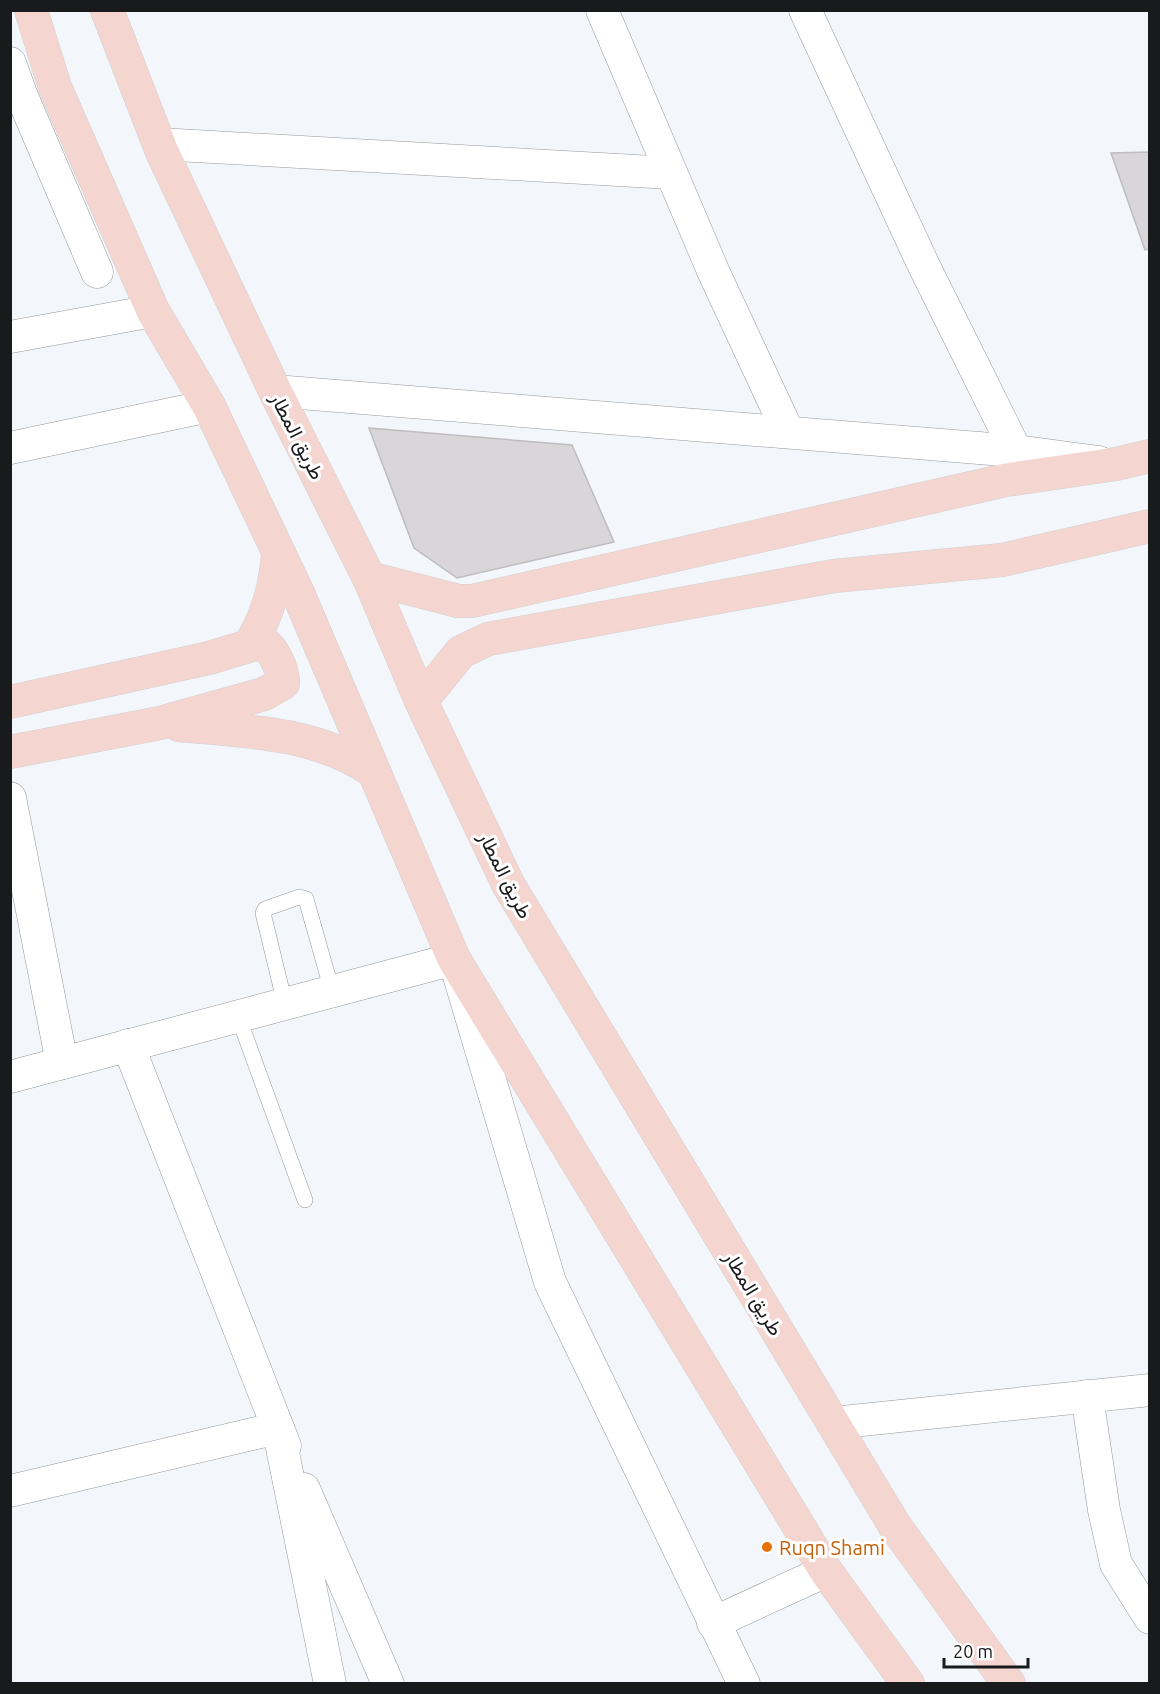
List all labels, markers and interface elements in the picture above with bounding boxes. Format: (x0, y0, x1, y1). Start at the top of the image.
street label: طريق المطار (264, 388, 330, 484)
street label: طريق المطار (472, 827, 538, 923)
street label: طريق المطار (718, 1246, 788, 1340)
place label: Ruqn Shami (779, 1536, 885, 1559)
marker: Ruqn Shami (760, 1540, 774, 1554)
scale bar (944, 1631, 1028, 1669)
text: 20 m (953, 1641, 993, 1661)

